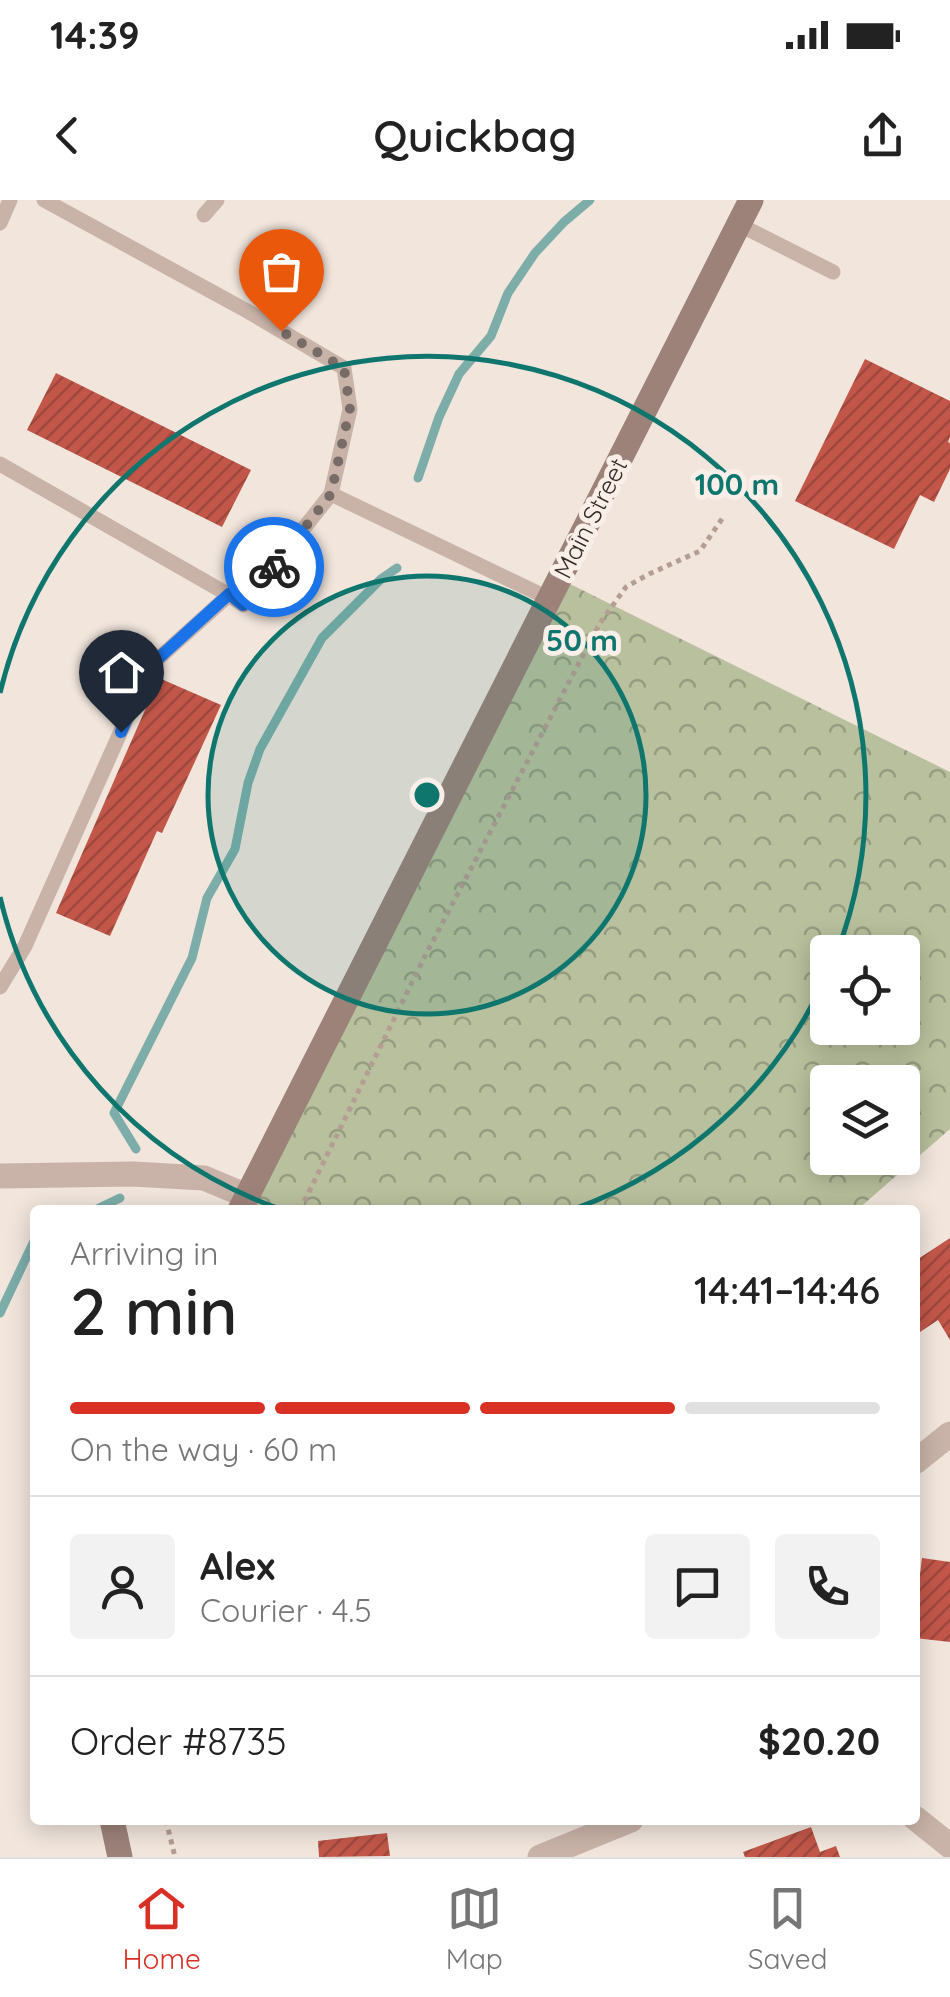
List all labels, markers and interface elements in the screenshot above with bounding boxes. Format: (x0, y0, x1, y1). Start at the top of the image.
text: 14:39 (50, 11, 140, 59)
text: Quickbag (373, 107, 577, 163)
icon: back (40, 108, 95, 163)
icon: share (855, 108, 910, 163)
pin (239, 229, 324, 332)
icon: bag (254, 244, 309, 299)
street label: Main Street (547, 453, 633, 583)
text: 100 m (695, 465, 779, 503)
courier (224, 517, 324, 617)
icon: bike (247, 540, 302, 595)
text: 50 m (546, 621, 618, 659)
pin (79, 630, 164, 733)
icon: home (94, 645, 149, 700)
centre of rings (409, 777, 445, 813)
map controls (810, 935, 920, 1175)
button: locate (810, 935, 920, 1045)
button: layers (810, 1065, 920, 1175)
text: Arriving in (70, 1233, 219, 1273)
text: 14:41–14:46 (694, 1266, 880, 1314)
text: 2 min (70, 1270, 238, 1351)
text: On the way · 60 m (70, 1429, 337, 1469)
button: person (70, 1534, 175, 1639)
button: chat (645, 1534, 750, 1639)
button: phone (775, 1534, 880, 1639)
text: Alex (200, 1542, 275, 1590)
text: Courier · 4.5 (200, 1590, 372, 1630)
text: Order #8735 (70, 1717, 287, 1765)
text: $20.20 (758, 1717, 880, 1765)
tab: Home (122, 1881, 201, 1976)
tab: Map (446, 1881, 503, 1976)
tab: Saved (748, 1881, 828, 1976)

